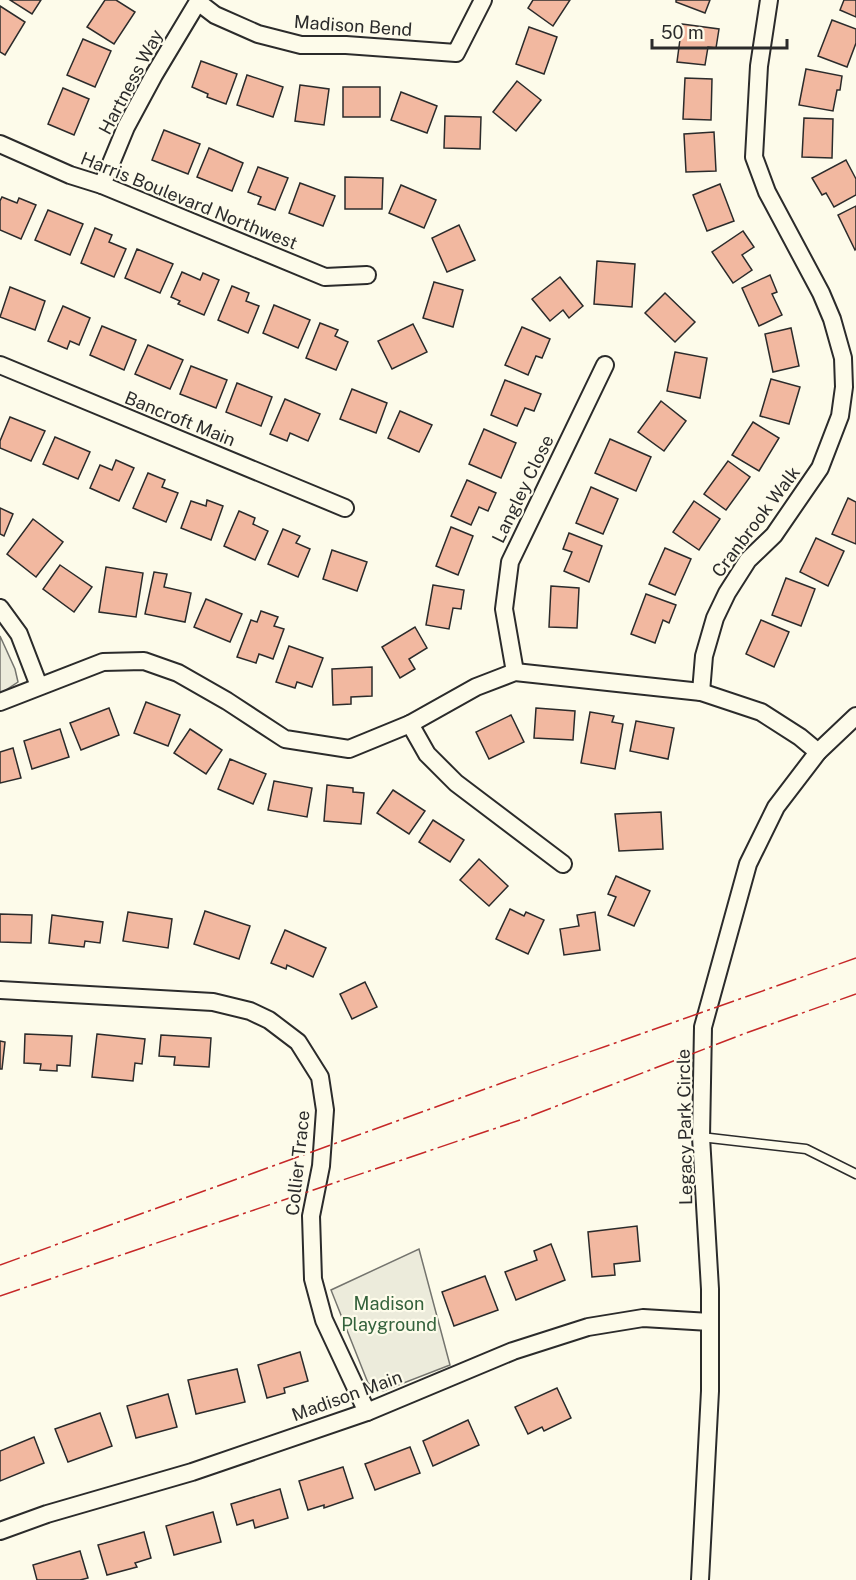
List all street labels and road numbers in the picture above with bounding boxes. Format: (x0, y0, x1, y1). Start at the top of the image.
street label: Madison Bend (293, 11, 413, 40)
street label: Hartness Way (94, 25, 167, 138)
street label: Harris Boulevard Northwest (78, 147, 301, 254)
street label: Bancroft Main (122, 387, 239, 450)
street label: Langley Close (487, 431, 558, 546)
street label: Cranbrook Walk (707, 462, 804, 581)
street label: Legacy Park Circle (673, 1049, 696, 1205)
street label: Collier Trace (282, 1109, 313, 1217)
street label: Madison Main (289, 1366, 405, 1425)

